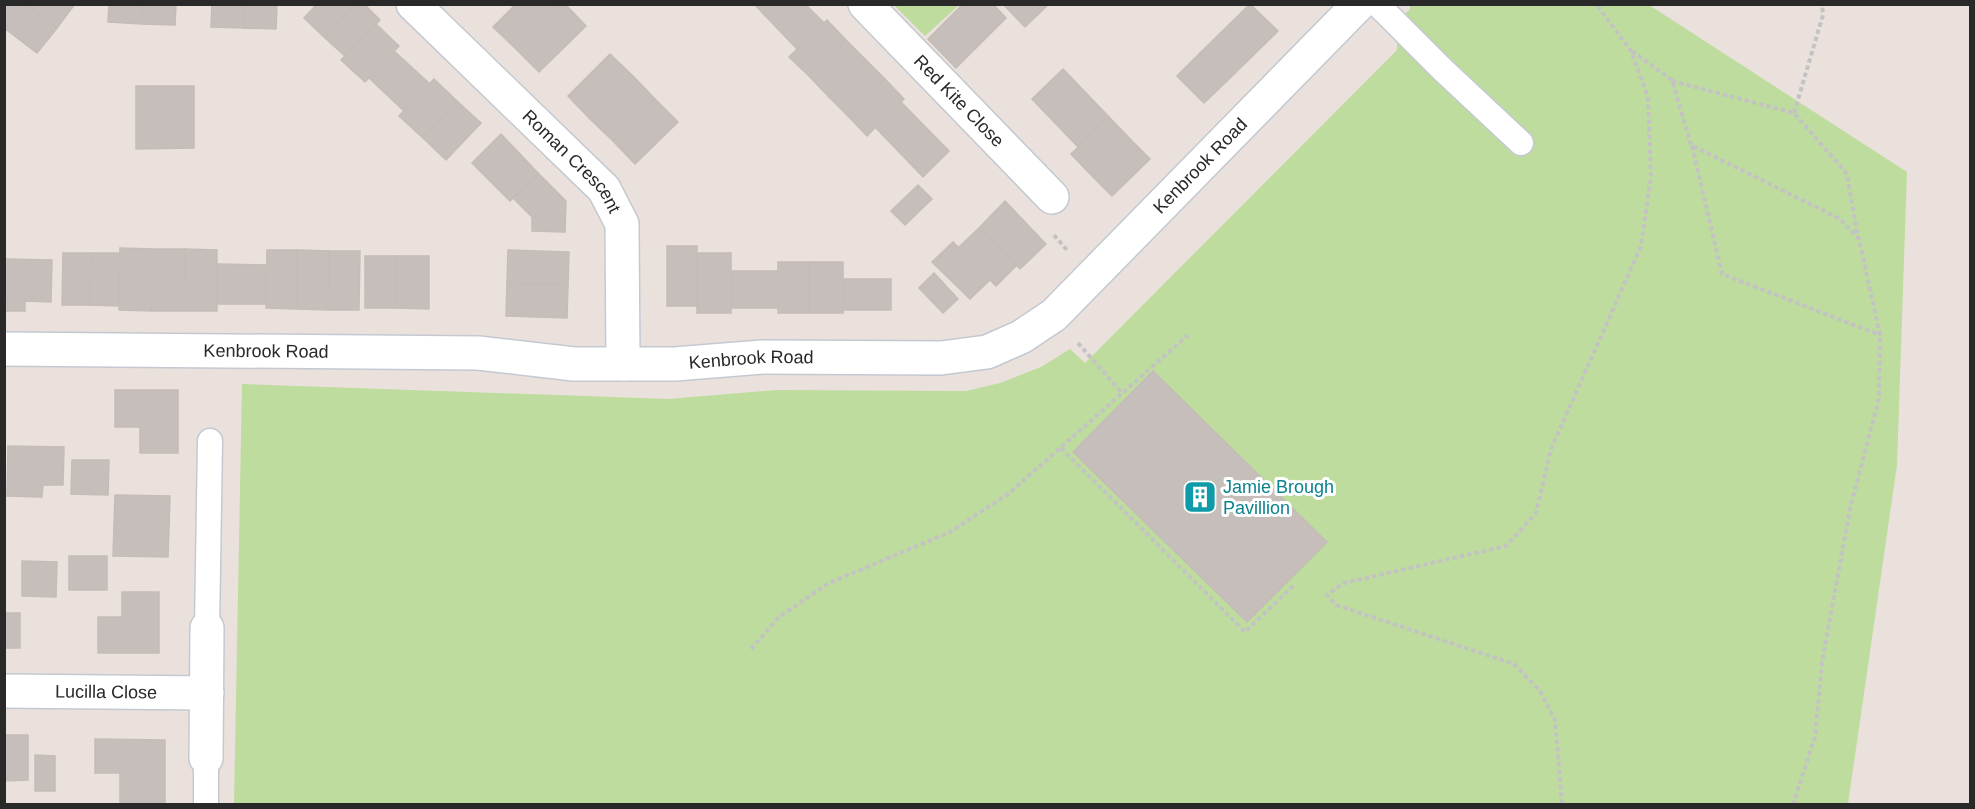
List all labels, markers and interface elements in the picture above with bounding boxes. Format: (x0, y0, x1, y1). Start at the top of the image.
street label: Red Kite Close (910, 51, 1008, 151)
street label: Roman Crescent (518, 106, 625, 216)
street label: Kenbrook Road (1149, 114, 1251, 218)
street label: Kenbrook Road (203, 341, 329, 362)
street label: Kenbrook Road (688, 347, 814, 373)
place label: Jamie Brough Pavillion (1223, 477, 1334, 518)
building icon: Jamie Brough Pavillion (1182, 479, 1218, 515)
street label: Lucilla Close (55, 682, 157, 703)

